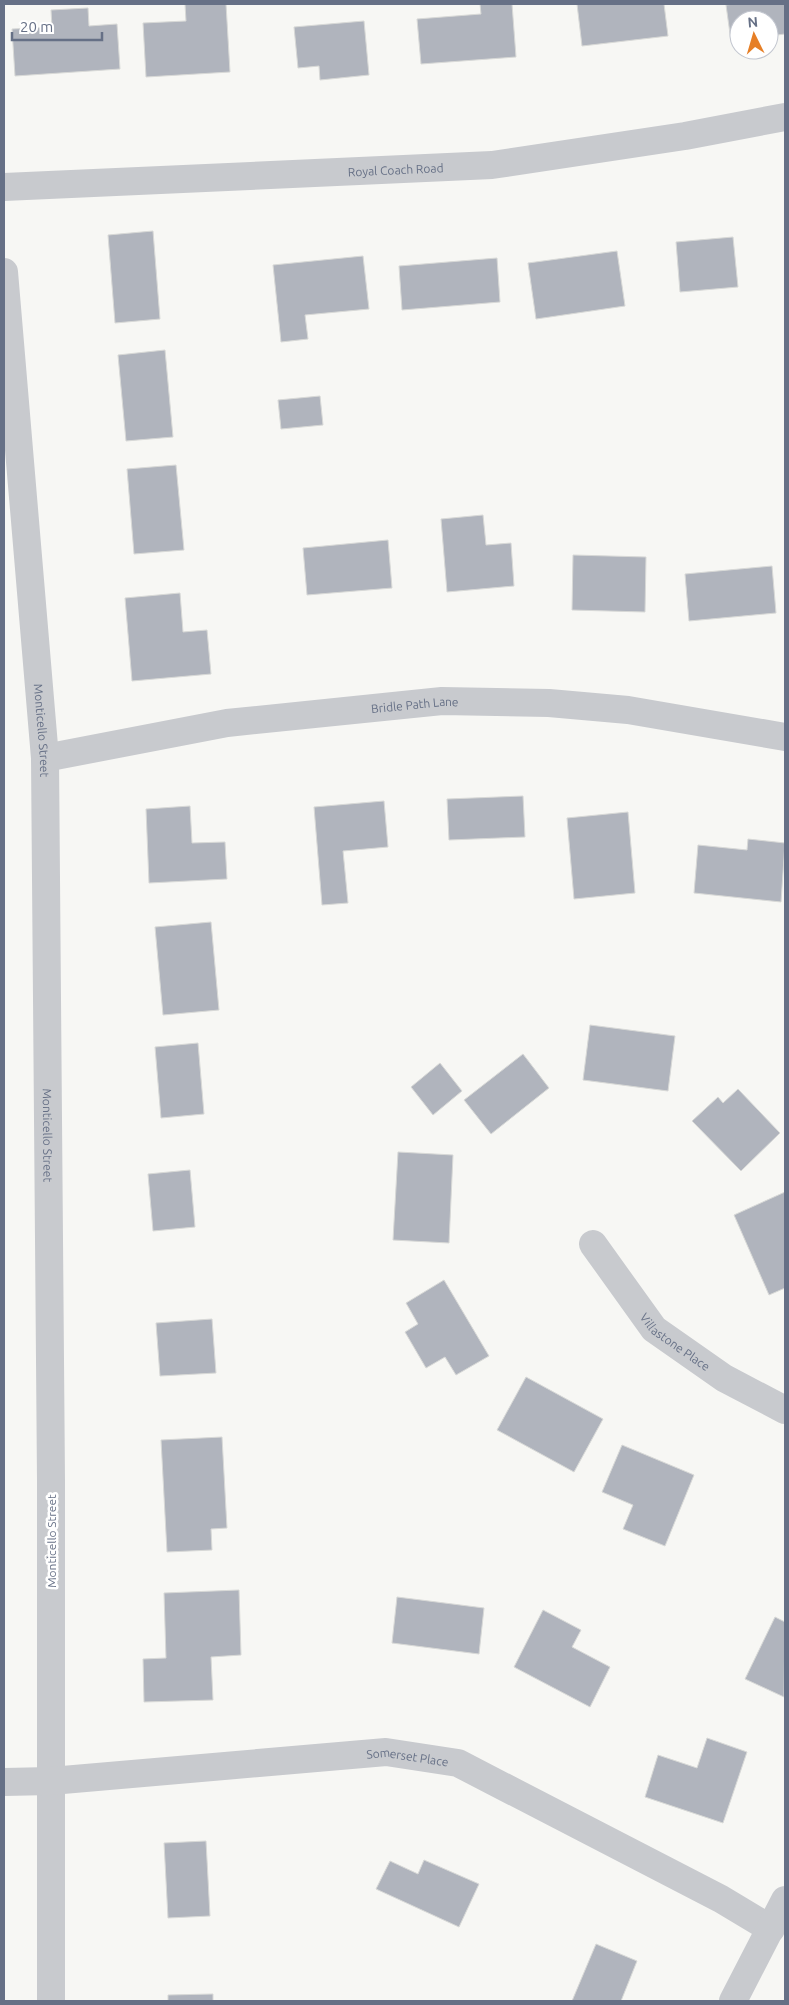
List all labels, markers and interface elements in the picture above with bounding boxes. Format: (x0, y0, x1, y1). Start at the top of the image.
scale bar (12, 10, 102, 42)
north arrow (729, 10, 779, 60)
text: N (747, 14, 759, 30)
text: 20 m (20, 18, 53, 35)
street label: Royal Coach Road (347, 161, 444, 178)
street label: Monticello Street (32, 683, 52, 777)
street label: Bridle Path Lane (370, 694, 459, 715)
street label: Monticello Street (41, 1088, 55, 1182)
street label: Villastone Place (638, 1310, 713, 1373)
street label: Monticello Street (45, 1494, 58, 1588)
street label: Somerset Place (366, 1745, 449, 1768)

